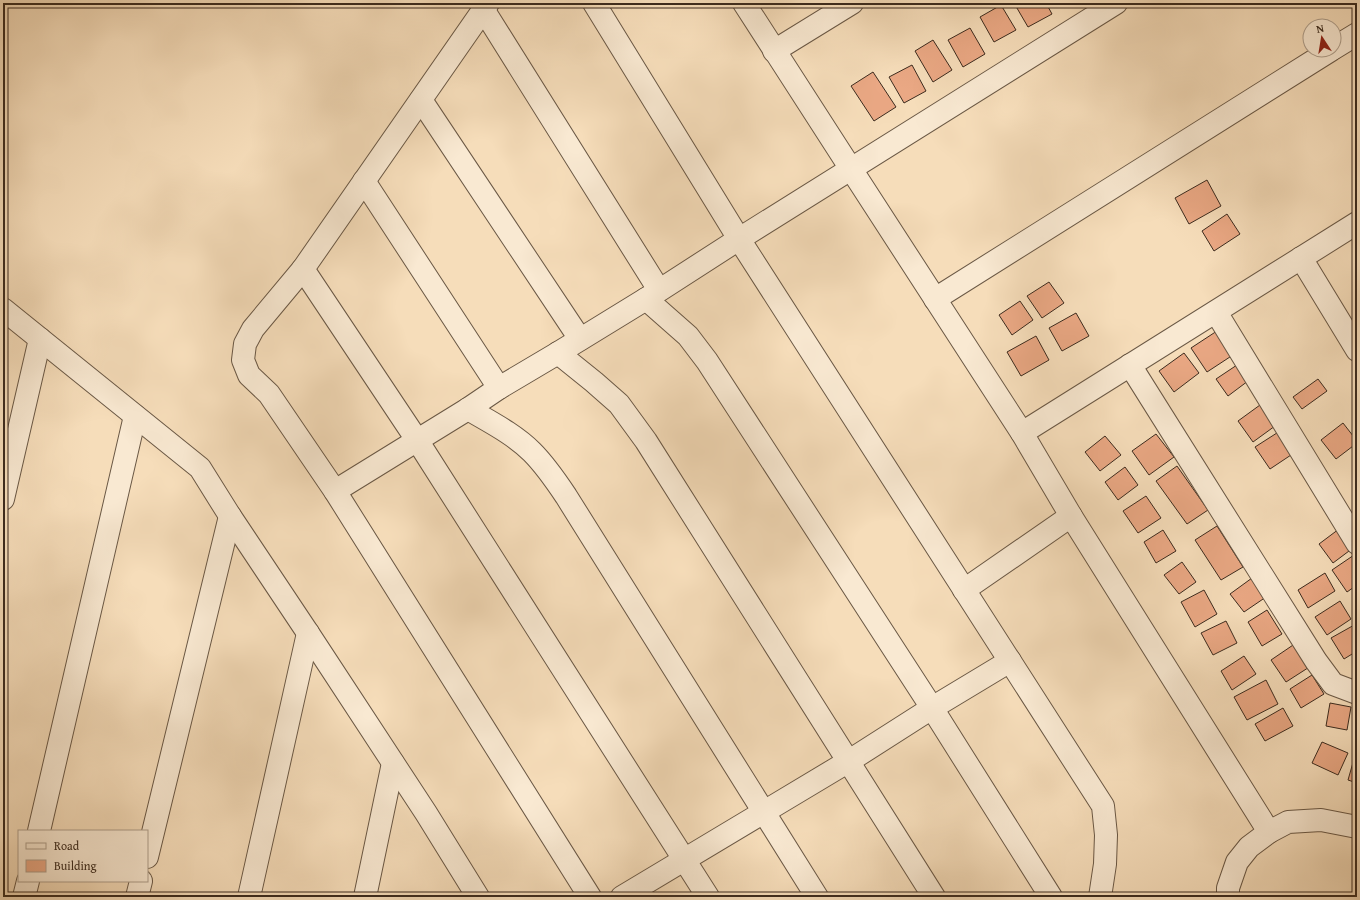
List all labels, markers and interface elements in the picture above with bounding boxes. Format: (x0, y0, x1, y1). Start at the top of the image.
north arrow (1302, 18, 1342, 58)
text: N (1315, 19, 1326, 37)
legend (18, 830, 148, 882)
text: Road (54, 837, 80, 854)
text: Building (54, 857, 97, 874)

